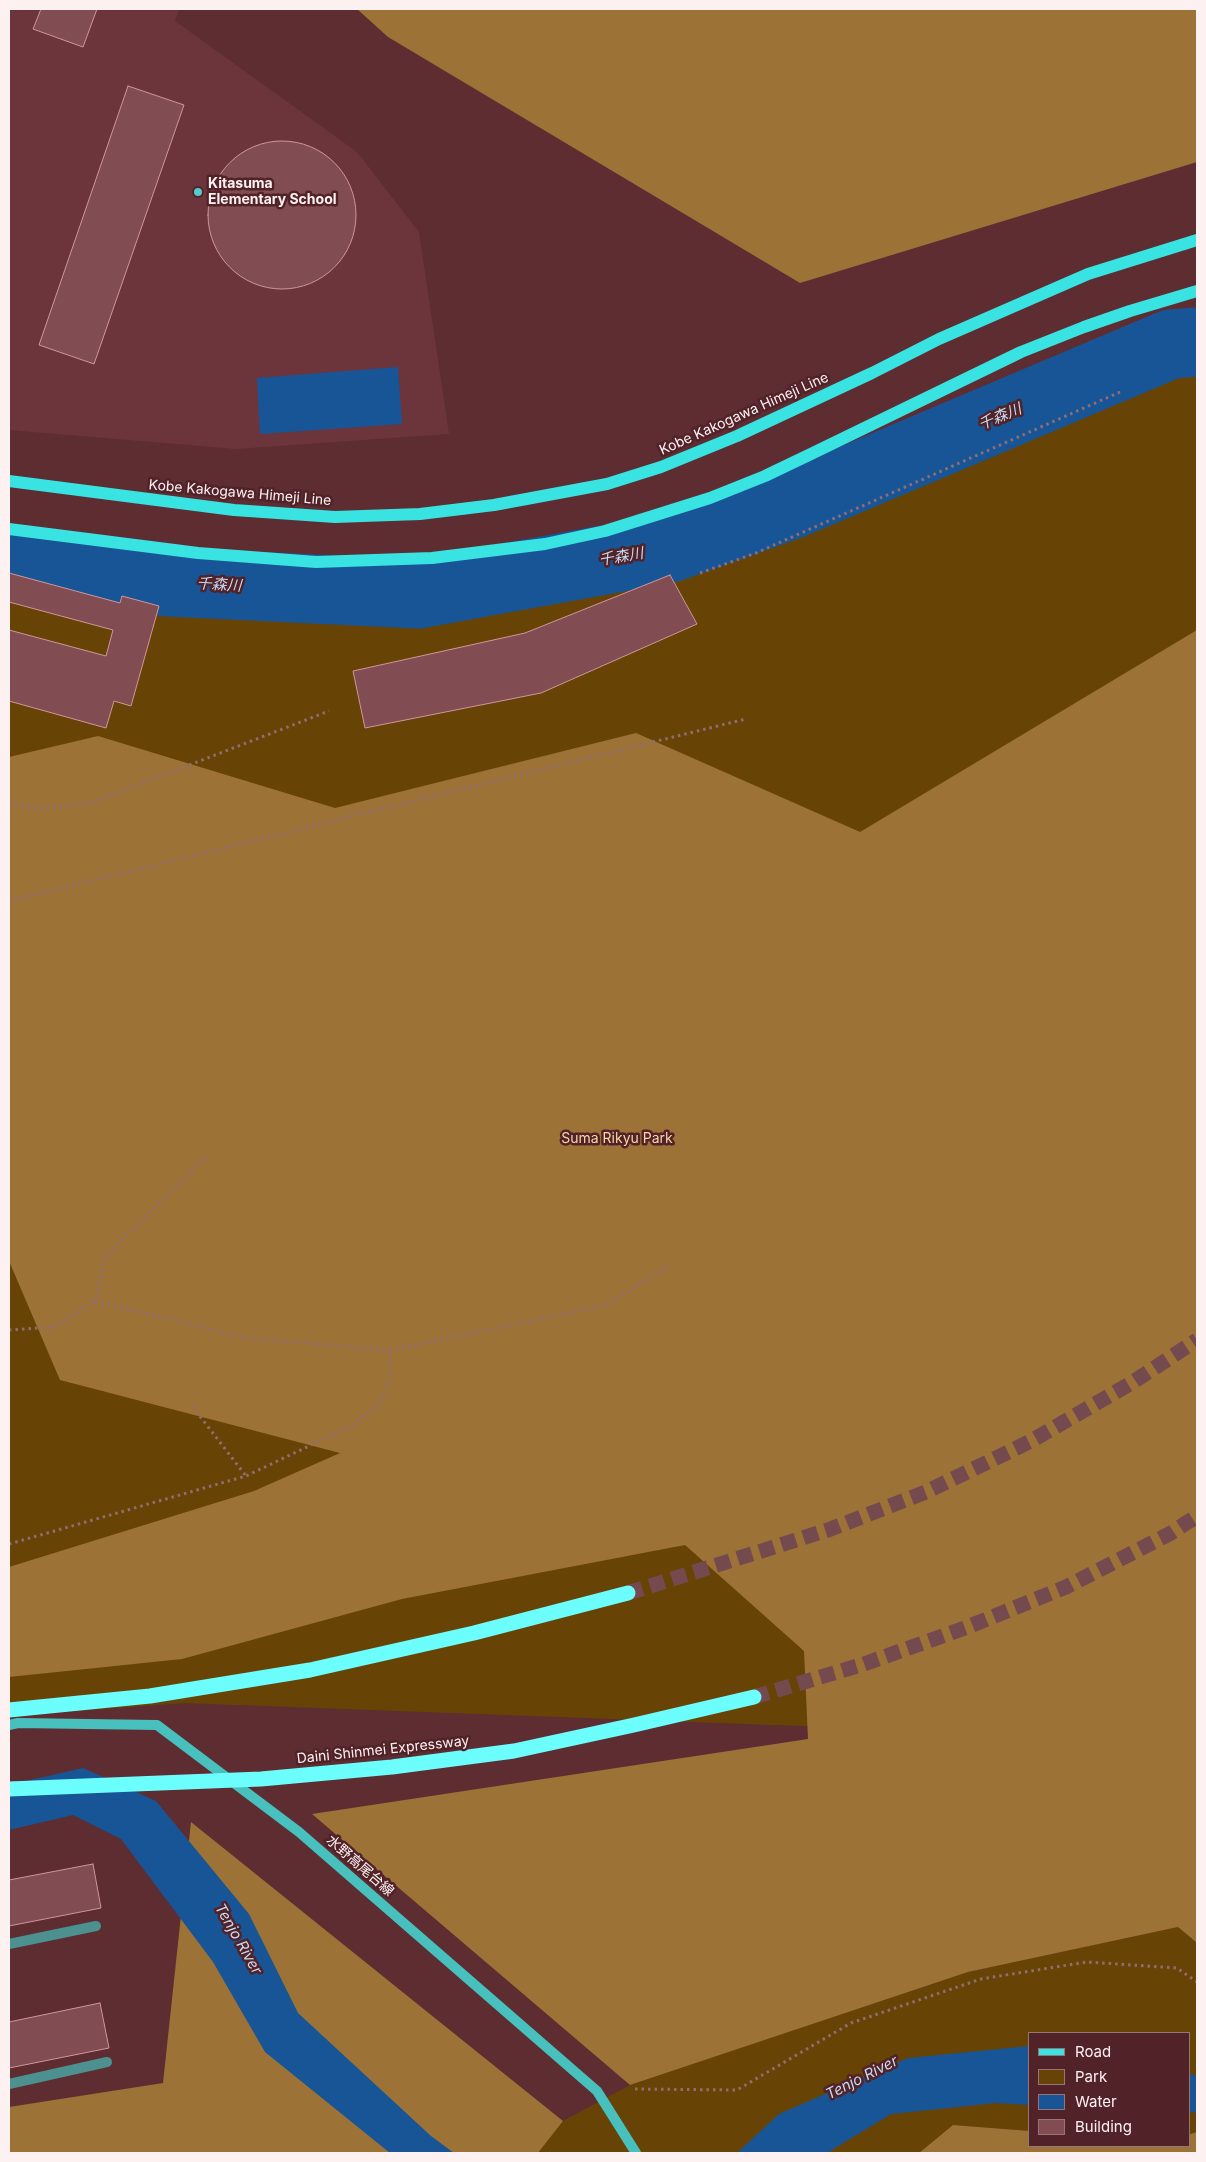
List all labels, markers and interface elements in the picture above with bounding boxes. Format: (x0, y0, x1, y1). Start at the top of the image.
place label: Kitasuma Elementary School (208, 176, 337, 208)
marker: Kitasuma Elementary School (192, 186, 204, 198)
street label: Kobe Kakogawa Himeji Line (657, 369, 831, 459)
water label: 千森川 (976, 400, 1024, 434)
street label: Kobe Kakogawa Himeji Line (148, 477, 332, 509)
water label: 千森川 (597, 544, 645, 570)
water label: 千森川 (196, 575, 242, 595)
park label: Suma Rikyu Park (561, 1131, 673, 1147)
street label: Daini Shinmei Expressway (296, 1733, 470, 1767)
street label: 水野高尾台線 (323, 1832, 397, 1900)
water label: Tenjo River (211, 1900, 265, 1978)
legend (1028, 2032, 1191, 2147)
text: Road (1075, 2042, 1111, 2061)
water label: Tenjo River (823, 2052, 901, 2104)
text: Park (1075, 2067, 1107, 2086)
text: Water (1075, 2092, 1117, 2111)
text: Building (1075, 2117, 1132, 2136)

